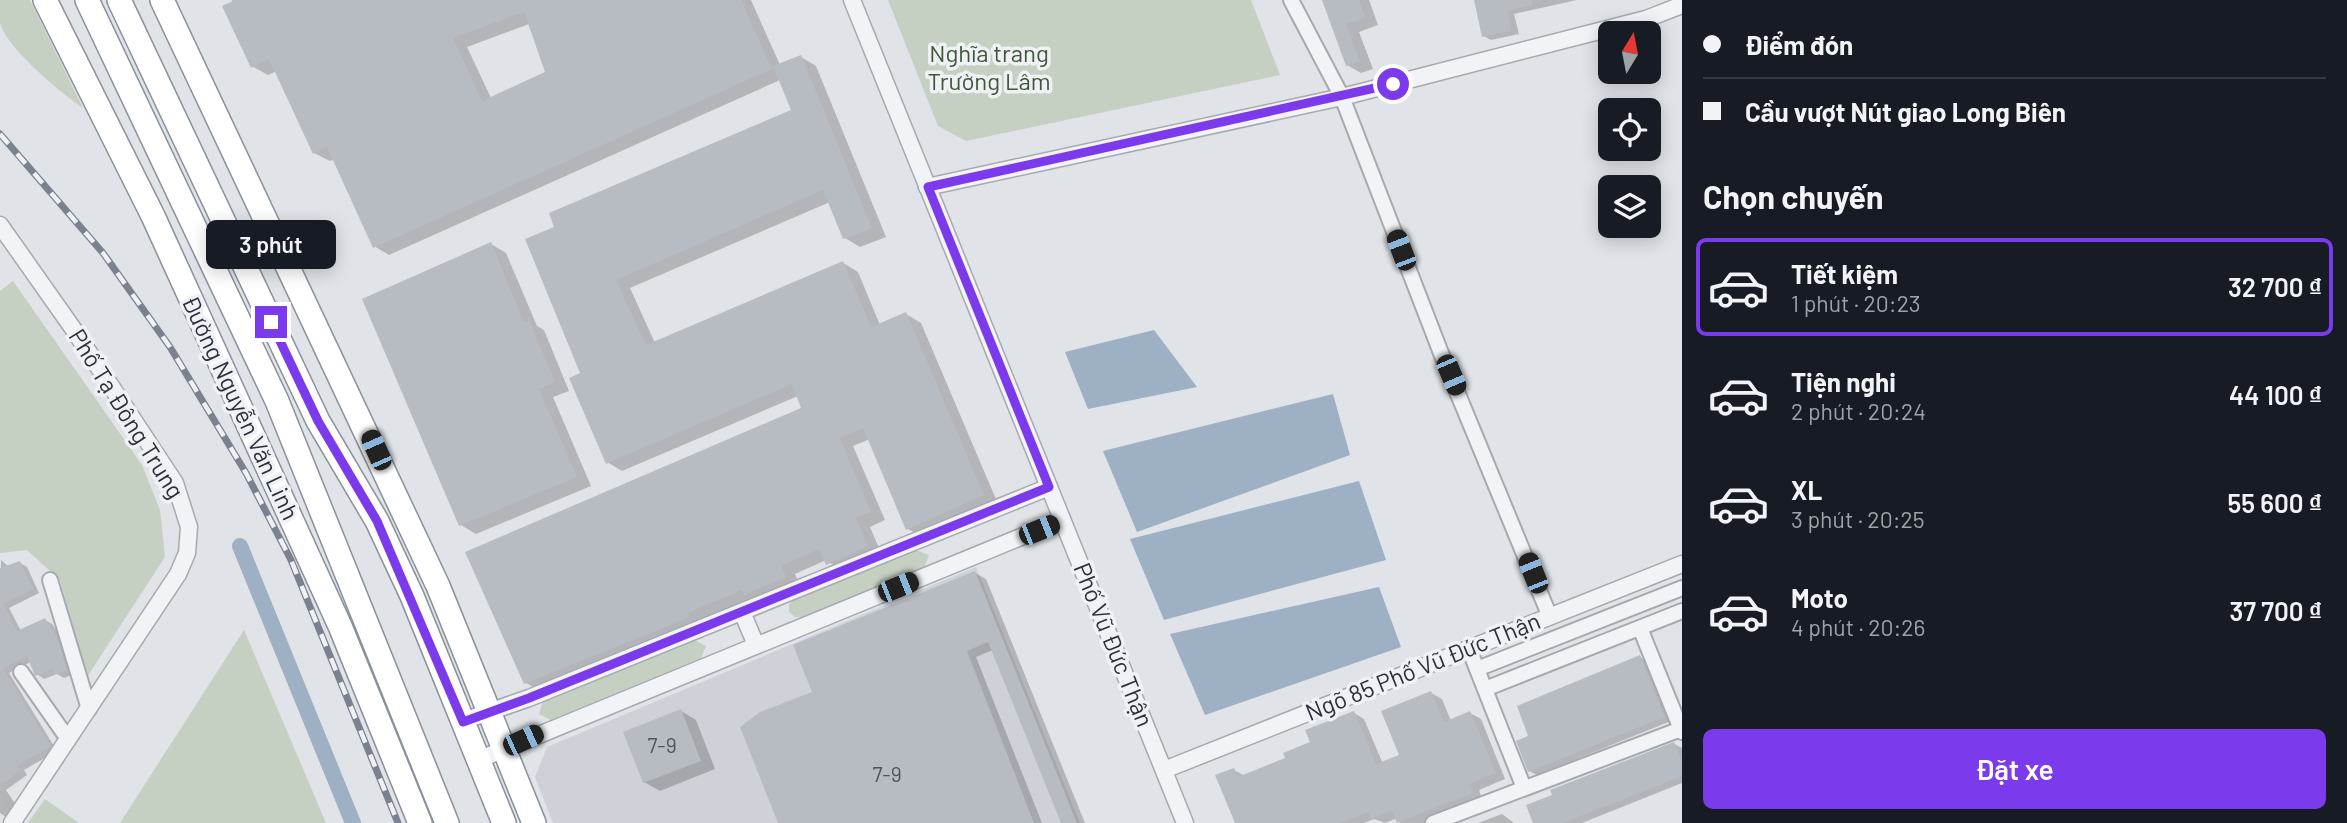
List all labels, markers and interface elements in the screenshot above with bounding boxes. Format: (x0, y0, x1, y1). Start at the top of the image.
north arrow (1598, 21, 1661, 84)
map controls (1598, 21, 1661, 238)
text: Điểm đón (1745, 29, 1853, 60)
park label: Nghĩa trang Trường Lâm (927, 38, 1051, 95)
route start (1377, 68, 1409, 100)
text: Cầu vượt Nút giao Long Biên (1745, 96, 2066, 127)
button: locate (1598, 98, 1661, 161)
button: layers (1598, 175, 1661, 238)
text: Chọn chuyến (1703, 177, 1883, 215)
callout: 3 phút (206, 220, 336, 270)
car (1384, 227, 1419, 273)
text: 3 phút (239, 230, 303, 258)
icon: car (1707, 256, 1770, 319)
text: Tiết kiệm (1791, 258, 1898, 289)
text: 32 700 ₫ (2228, 271, 2322, 302)
text: 1 phút · 20:23 (1791, 289, 1921, 317)
street label: Đường Nguyễn Văn Linh (177, 291, 306, 524)
route end (255, 306, 287, 338)
street label: Phố Tạ Đông Trung (63, 323, 191, 503)
car (1434, 352, 1469, 398)
icon: car (1707, 364, 1770, 427)
text: Tiện nghi (1791, 366, 1896, 397)
text: 44 100 ₫ (2229, 379, 2322, 410)
text: 2 phút · 20:24 (1791, 397, 1926, 425)
car (358, 427, 395, 473)
icon: car (1707, 472, 1770, 535)
text: XL (1791, 474, 1822, 505)
text: 55 600 ₫ (2227, 487, 2322, 518)
text: 3 phút · 20:25 (1791, 505, 1925, 533)
car (1016, 512, 1063, 548)
car (1516, 550, 1551, 596)
street label: Phố Vũ Đức Thận (1068, 558, 1160, 731)
car (875, 569, 922, 605)
icon: car (1707, 580, 1770, 643)
text: Moto (1791, 582, 1848, 613)
text: 37 700 ₫ (2230, 595, 2322, 626)
street label: Ngõ 85 Phố Vũ Đức Thận (1301, 605, 1544, 726)
text: 4 phút · 20:26 (1791, 613, 1925, 641)
car (500, 722, 547, 758)
button: Đặt xe (1703, 729, 2326, 809)
house number: 7-9 (647, 732, 677, 757)
house number: 7-9 (872, 761, 902, 786)

